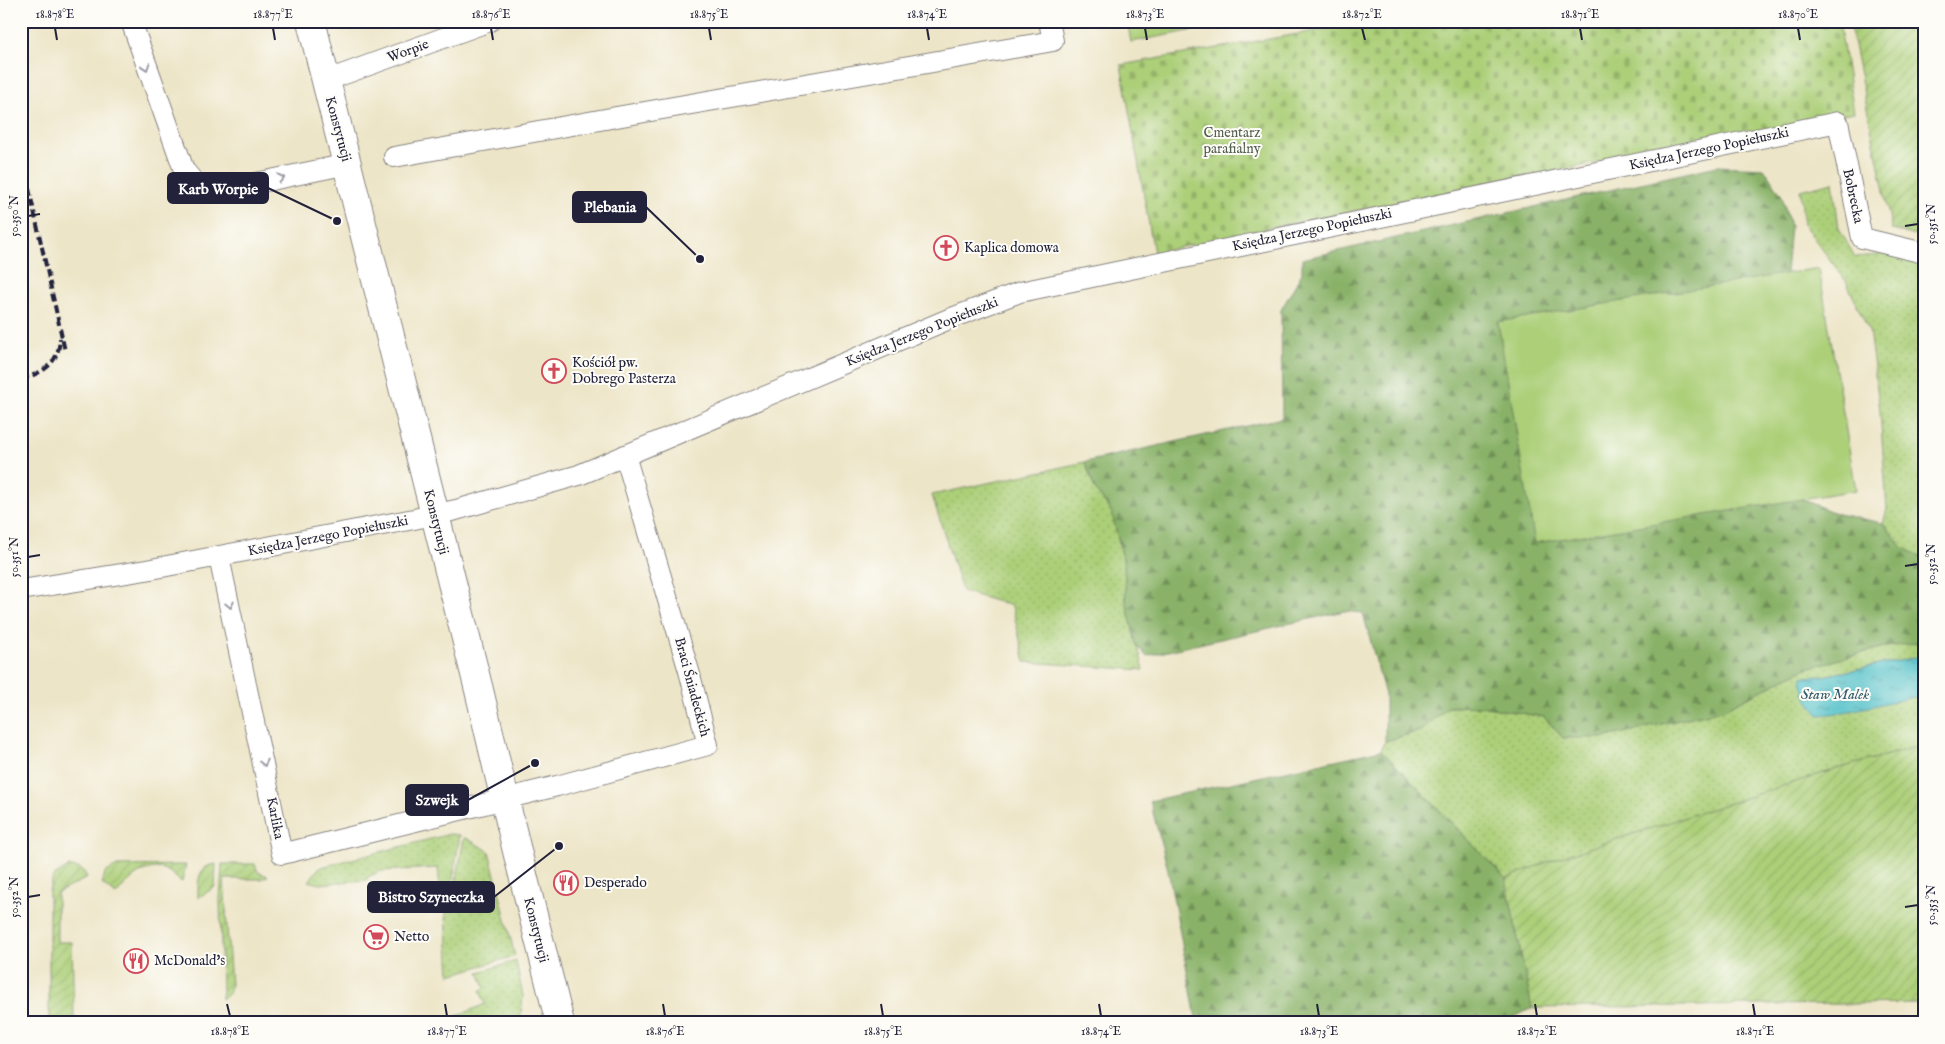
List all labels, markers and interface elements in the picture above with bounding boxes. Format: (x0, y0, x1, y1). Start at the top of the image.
text: 18.878°E (36, 7, 74, 22)
text: 18.877°E (253, 7, 293, 22)
text: 18.876°E (471, 7, 511, 22)
text: 18.875°E (690, 7, 728, 22)
text: 18.874°E (907, 7, 947, 22)
text: 18.873°E (1126, 7, 1164, 22)
text: 18.872°E (1342, 7, 1382, 22)
text: 18.871°E (1561, 7, 1599, 22)
text: 18.870°E (1778, 7, 1818, 22)
street label: Worpie (385, 35, 432, 67)
one-way arrow (141, 63, 151, 71)
street label: Konstytucji (321, 94, 355, 164)
street label: Księdza Jerzego Popiełuszki (1627, 123, 1791, 175)
park label: Cmentarz parafialny (1203, 124, 1261, 158)
street label: Bobrecka (1838, 167, 1868, 226)
callout: Karb Worpie (168, 173, 268, 203)
one-way arrow (277, 173, 286, 184)
text: Karb Worpie (178, 180, 258, 199)
callout: Plebania (573, 192, 646, 222)
text: 50.350°N (7, 195, 22, 237)
text: Plebania (584, 198, 637, 217)
text: 50.351°N (1924, 203, 1939, 244)
street label: Księdza Jerzego Popiełuszki (1230, 204, 1394, 256)
church icon: Kaplica domowa (933, 235, 959, 261)
place label: Kaplica domowa (964, 239, 1060, 257)
street label: Księdza Jerzego Popiełuszki (843, 293, 1001, 371)
place label: Kościół pw. Dobrego Pasterza (572, 354, 677, 388)
church icon: Kościół pw. Dobrego Pasterza (541, 358, 567, 384)
street label: Konstytucji (419, 487, 453, 557)
street label: Księdza Jerzego Popiełuszki (246, 512, 410, 560)
text: 50.351°N (7, 536, 22, 577)
text: 50.352°N (1924, 543, 1939, 585)
one-way arrow (224, 600, 234, 609)
street label: Braci Śniadeckich (670, 635, 715, 739)
water label: Staw Malek (1801, 685, 1869, 704)
one-way arrow (258, 759, 269, 768)
callout: Szwejk (406, 785, 468, 815)
text: Szwejk (416, 791, 459, 810)
street label: Karlika (262, 795, 288, 841)
restaurant icon: Desperado (553, 870, 579, 896)
place label: Desperado (584, 874, 647, 892)
text: 50.352°N (7, 876, 22, 918)
callout: Bistro Szyneczka (368, 882, 494, 912)
text: 50.353°N (1924, 884, 1939, 925)
text: Bistro Szyneczka (378, 888, 485, 907)
street label: Konstytucji (519, 895, 553, 965)
supermarket icon: Netto (363, 924, 389, 950)
place label: Netto (394, 928, 430, 946)
restaurant icon: McDonald's (123, 948, 149, 974)
place label: McDonald's (154, 952, 225, 970)
text: 18.878°E (211, 1024, 249, 1039)
text: 18.877°E (427, 1024, 467, 1039)
text: 18.876°E (645, 1024, 685, 1039)
text: 18.875°E (864, 1024, 902, 1039)
text: 18.874°E (1081, 1024, 1121, 1039)
text: 18.873°E (1300, 1024, 1338, 1039)
text: 18.872°E (1517, 1024, 1557, 1039)
text: 18.871°E (1736, 1024, 1774, 1039)

